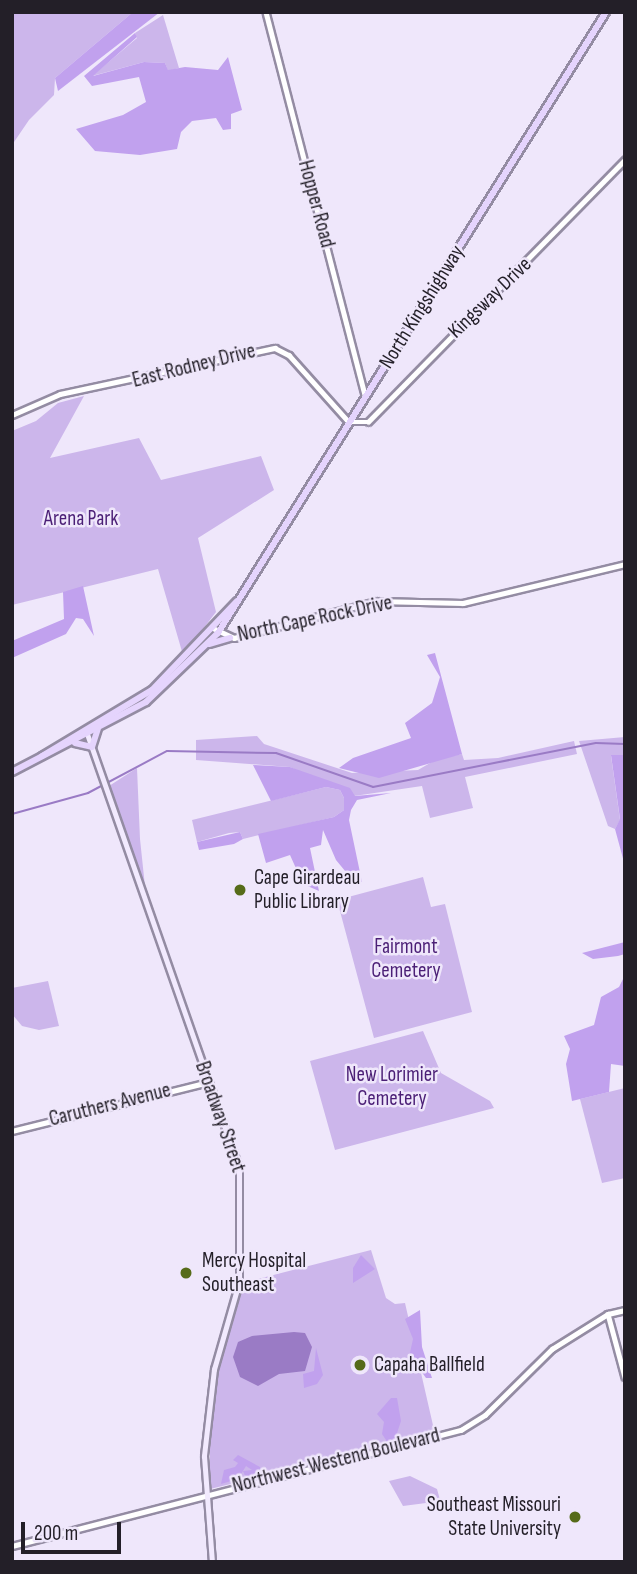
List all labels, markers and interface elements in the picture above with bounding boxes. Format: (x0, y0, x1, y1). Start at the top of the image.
street label: Hopper Road (292, 157, 340, 251)
street label: North Kingshighway (374, 241, 470, 373)
street label: Kingsway Drive (443, 252, 537, 344)
street label: East Rodney Drive (130, 339, 258, 393)
park label: Arena Park (44, 506, 118, 532)
street label: North Cape Rock Drive (235, 590, 395, 648)
place label: Cape Girardeau Public Library (254, 865, 360, 915)
marker: Cape Girardeau Public Library (232, 882, 248, 898)
park label: Fairmont Cemetery (371, 934, 441, 984)
street label: Broadway Street (189, 1058, 251, 1176)
park label: New Lorimier Cemetery (346, 1062, 438, 1112)
street label: Caruthers Avenue (47, 1078, 173, 1132)
place label: Mercy Hospital Southeast (202, 1248, 306, 1298)
marker: Mercy Hospital Southeast (176, 1263, 196, 1283)
place label: Capaha Ballfield (374, 1352, 485, 1378)
marker: Capaha Ballfield (352, 1357, 368, 1373)
street label: Northwest Westend Boulevard (230, 1423, 442, 1499)
place label: Southeast Missouri State University (427, 1492, 561, 1542)
scale bar (24, 1508, 124, 1552)
marker: Southeast Missouri State University (567, 1509, 583, 1525)
text: 200 m (34, 1521, 78, 1546)

